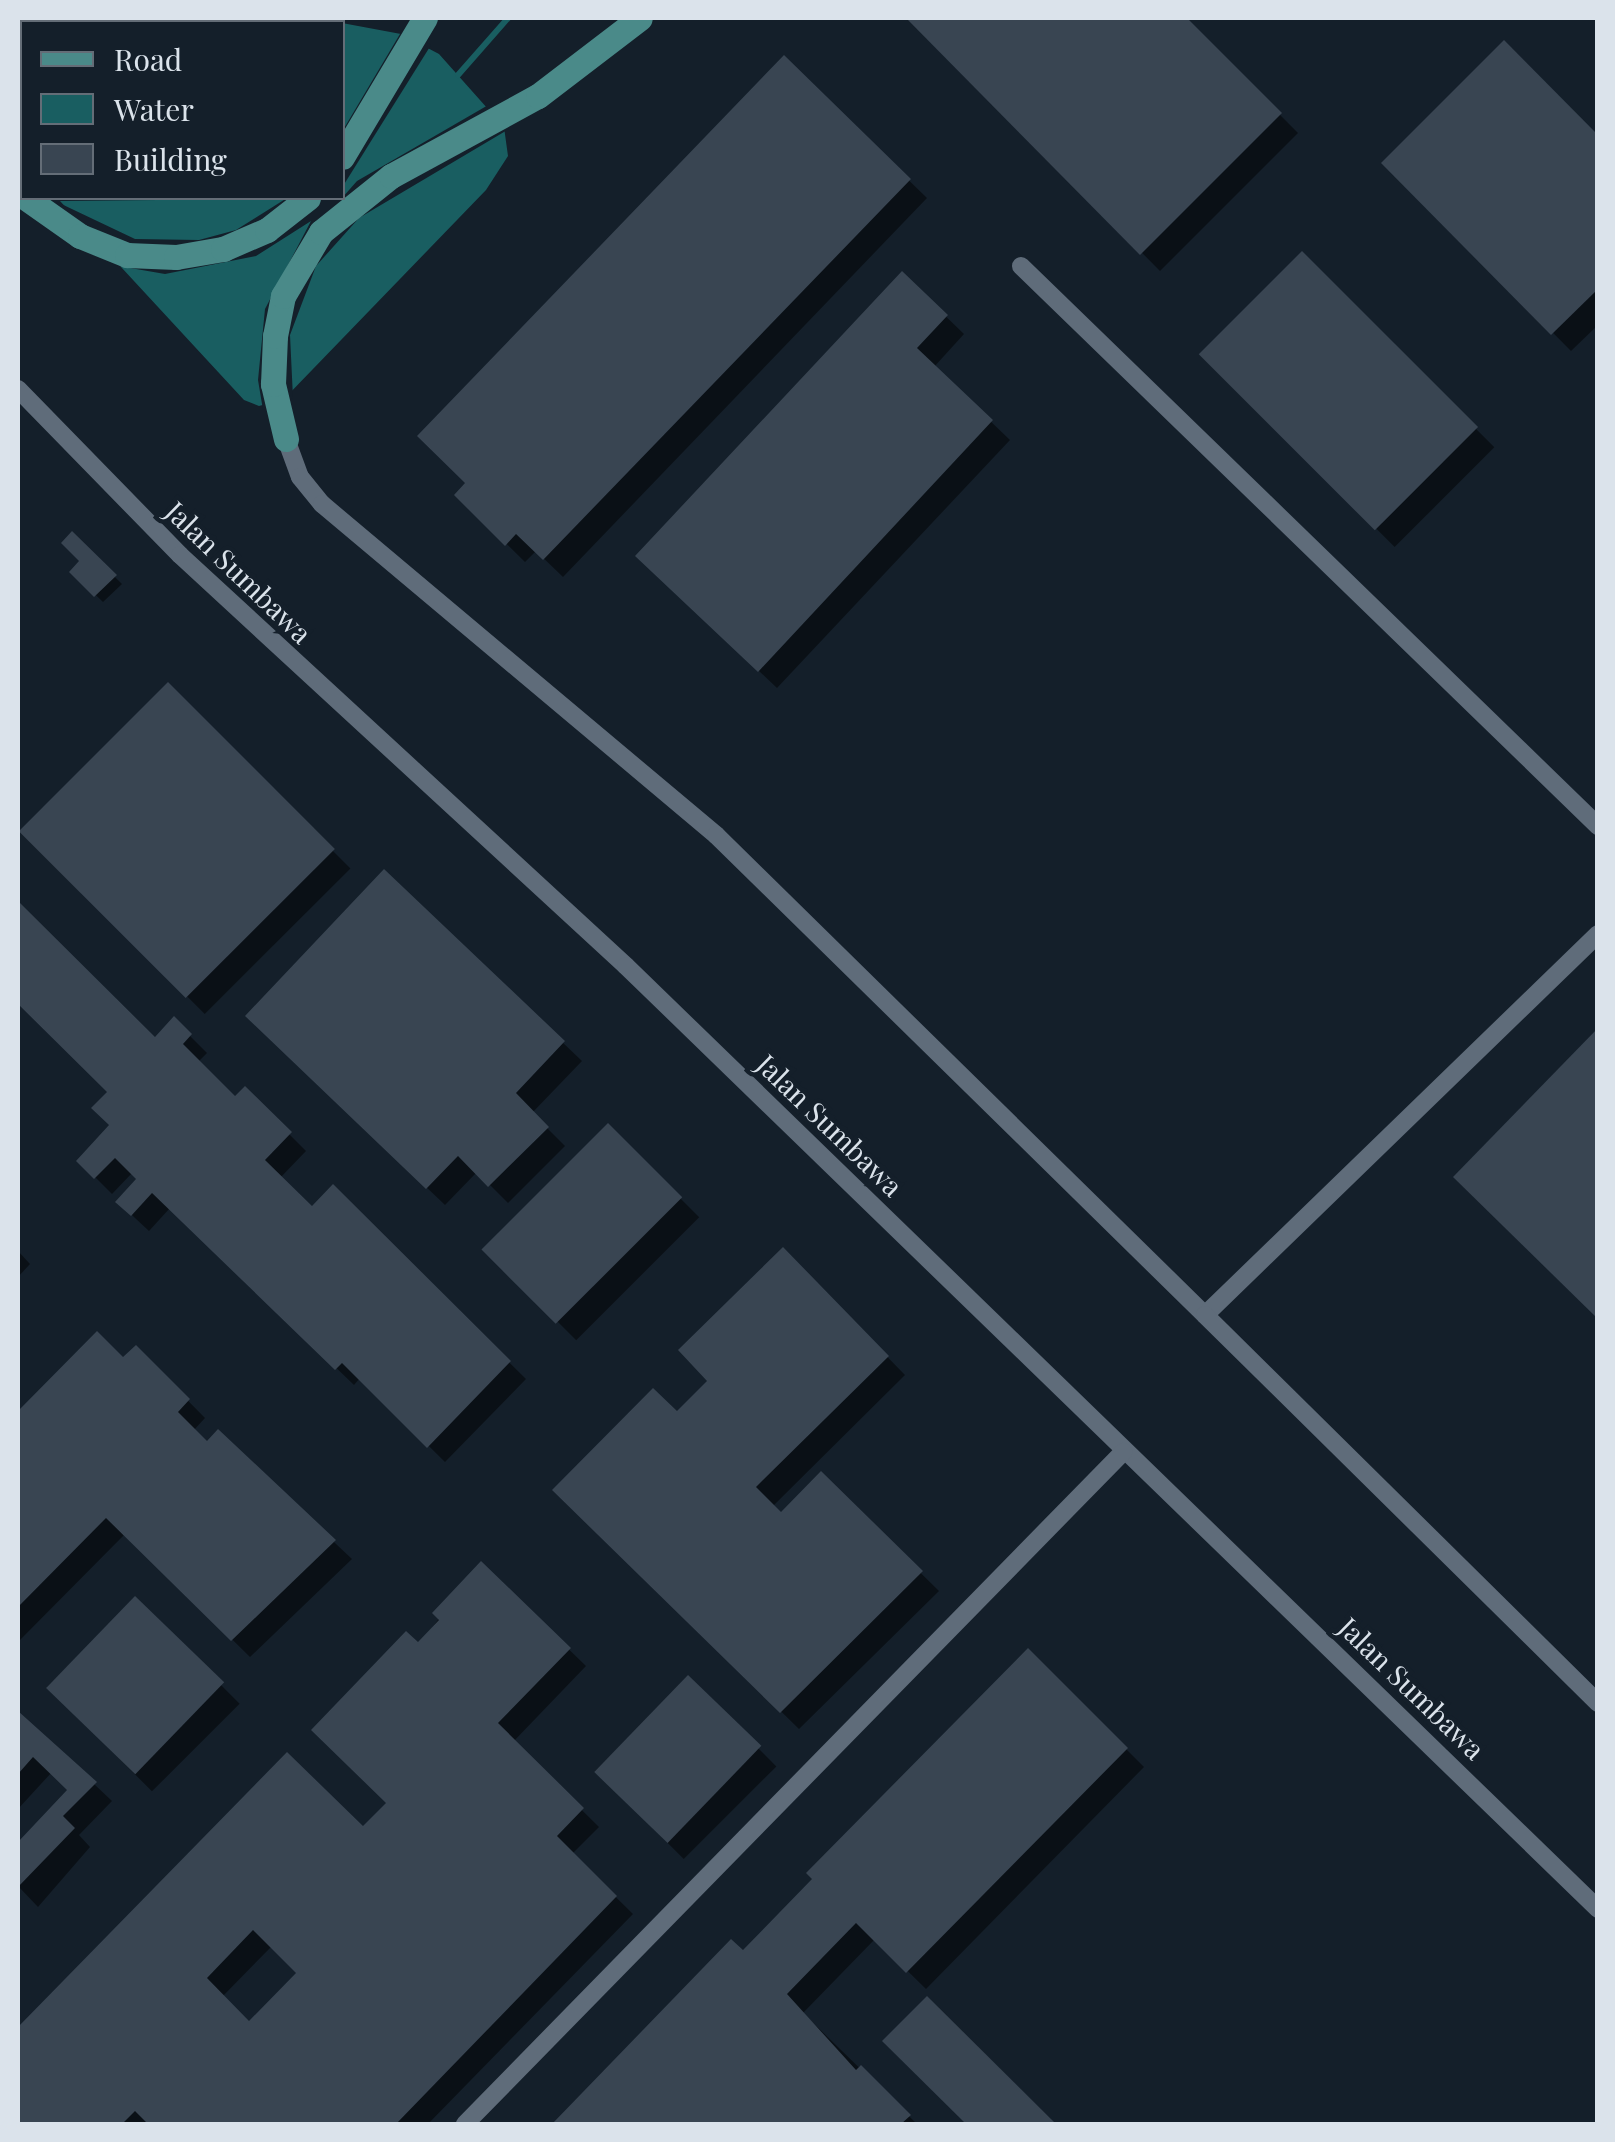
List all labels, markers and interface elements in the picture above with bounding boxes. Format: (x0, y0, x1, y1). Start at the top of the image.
legend (20, 20, 345, 200)
text: Road (114, 39, 182, 79)
text: Water (114, 89, 194, 129)
text: Building (114, 139, 227, 179)
street label: Jalan Sumbawa (159, 494, 319, 650)
street label: Jalan Sumbawa (750, 1047, 910, 1203)
street label: Jalan Sumbawa (1332, 1610, 1492, 1766)

